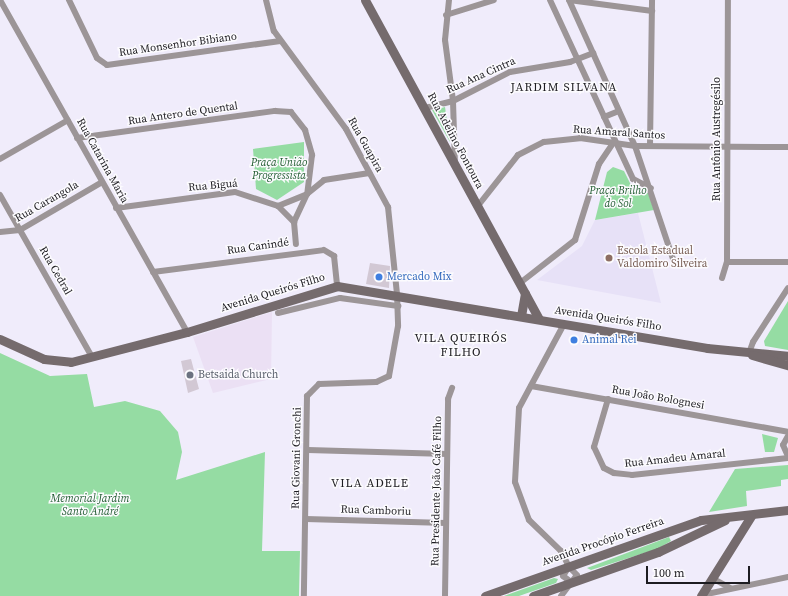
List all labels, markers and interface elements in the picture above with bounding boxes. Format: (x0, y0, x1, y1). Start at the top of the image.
street label: Rua Monsenhor Bibiano (118, 30, 238, 60)
street label: Rua Ana Cintra (444, 55, 518, 97)
street label: Rua Antônio Austregésilo (710, 77, 724, 201)
district label: JARDIM SILVANA (511, 81, 617, 95)
street label: Rua Adelino Fontoura (424, 91, 486, 191)
street label: Rua Antero de Quental (127, 100, 239, 128)
street label: Rua Guapira (345, 115, 385, 175)
street label: Rua Catarina Maria (73, 116, 131, 206)
street label: Rua Amaral Santos (572, 123, 666, 143)
park label: Praça União Progressista (251, 157, 307, 183)
street label: Rua Biguá (188, 177, 238, 195)
street label: Rua Carangola (13, 179, 81, 225)
park label: Praça Brilho do Sol (589, 185, 647, 211)
street label: Rua Canindé (226, 236, 290, 258)
street label: Rua Cedral (36, 244, 74, 298)
place label: Escola Estadual Valdomiro Silveira (617, 245, 707, 271)
marker: Escola Estadual Valdomiro Silveira (604, 253, 614, 263)
place label: Mercado Mix (387, 270, 452, 284)
street label: Avenida Queirós Filho (219, 271, 327, 315)
marker: Mercado Mix (374, 272, 384, 282)
street label: Avenida Queirós Filho (554, 304, 662, 334)
district label: VILA QUEIRÓS FILHO (414, 332, 508, 360)
place label: Animal Rei (582, 333, 637, 347)
marker: Animal Rei (569, 335, 579, 345)
place label: Betsaida Church (198, 368, 278, 382)
marker: Betsaida Church (185, 370, 195, 380)
street label: Rua João Bolognesi (611, 383, 705, 413)
street label: Rua Giovani Gronchi (290, 407, 304, 509)
street label: Rua Presidente João Café Filho (429, 416, 445, 566)
street label: Rua Amadeu Amaral (624, 447, 726, 471)
district label: VILA ADELE (331, 477, 409, 491)
park label: Memorial Jardim Santo André (50, 493, 130, 519)
street label: Rua Camboriu (340, 503, 412, 519)
street label: Avenida Procópio Ferreira (540, 515, 666, 569)
scale bar (648, 558, 752, 584)
text: 100 m (653, 565, 685, 581)

